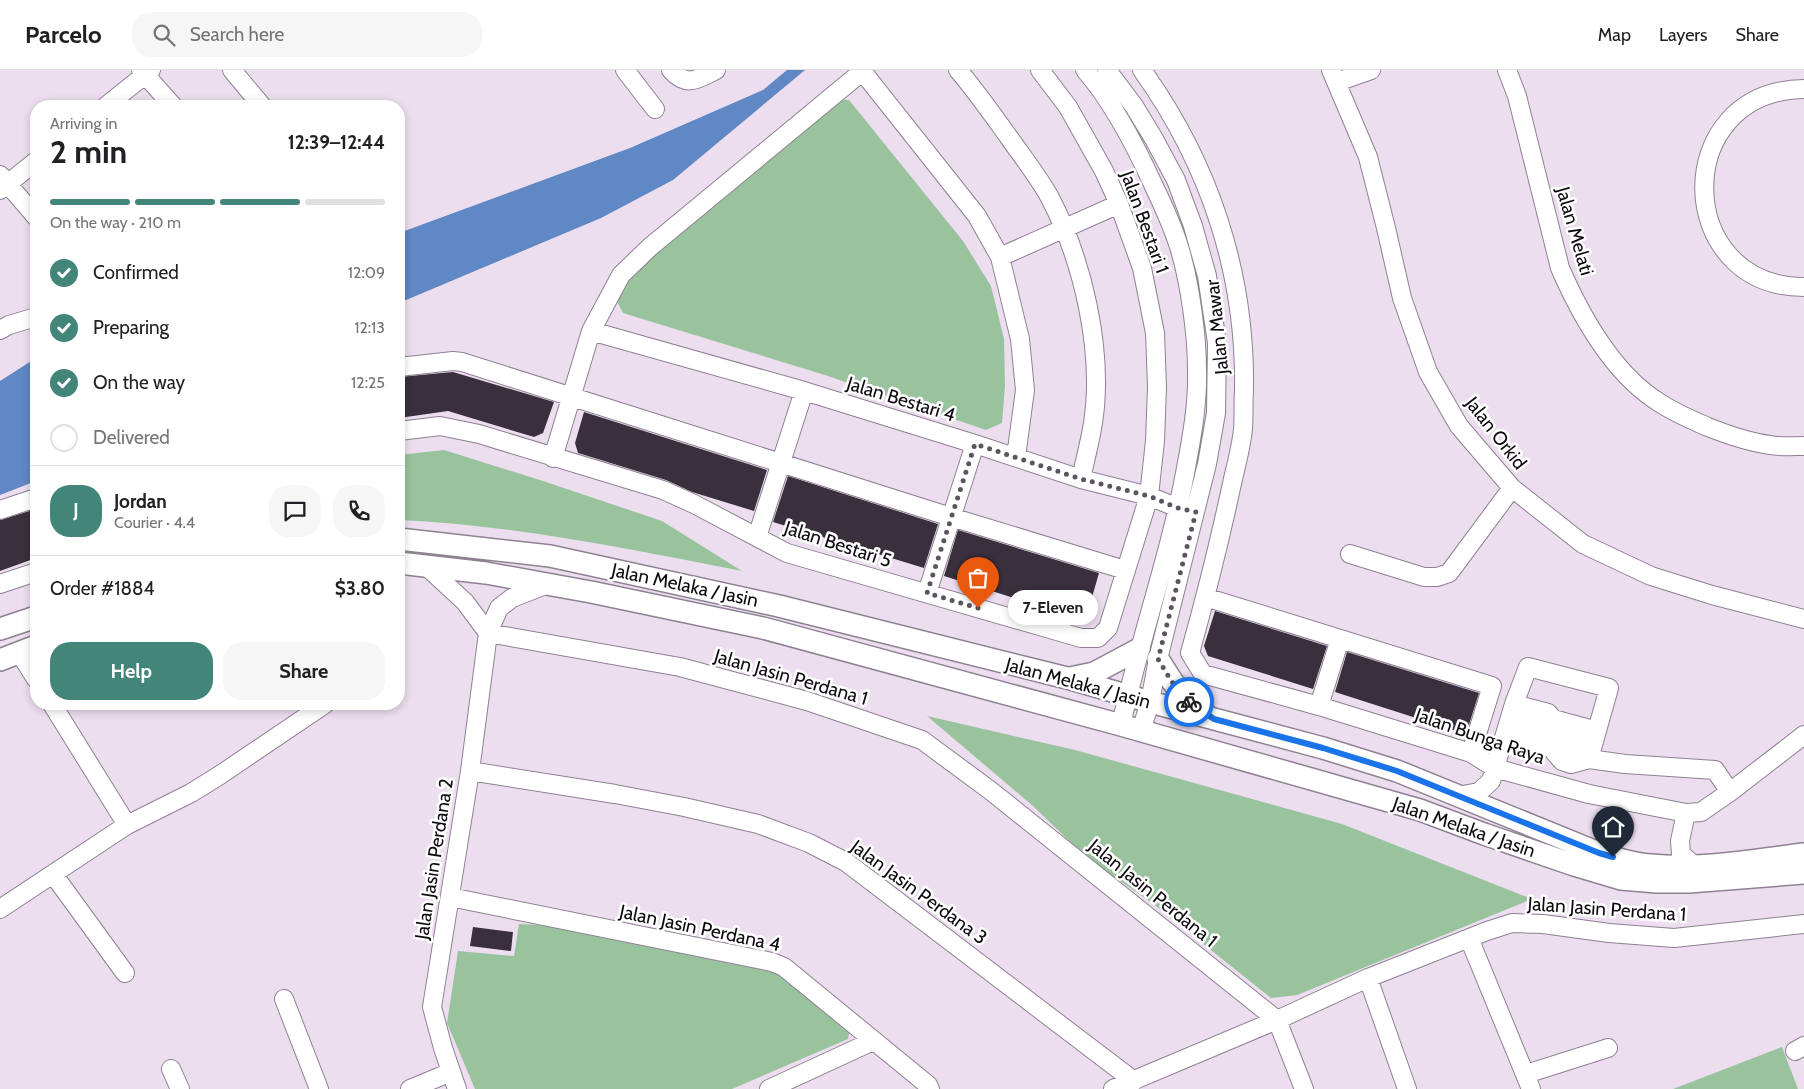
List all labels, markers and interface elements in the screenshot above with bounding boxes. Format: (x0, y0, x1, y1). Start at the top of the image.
search box (132, 12, 482, 57)
text: Parcelo (25, 20, 102, 49)
icon: search (150, 21, 178, 49)
text: Search here (190, 23, 284, 46)
text: Map (1598, 24, 1631, 46)
text: Layers (1659, 24, 1708, 46)
text: Share (1736, 24, 1779, 46)
text: Arriving in (50, 114, 117, 133)
text: 12:39–12:44 (288, 131, 385, 154)
text: 2 min (50, 132, 127, 171)
street label: Jalan Bestari 1 (1116, 167, 1174, 276)
street label: Jalan Melati (1551, 183, 1599, 278)
text: On the way · 210 m (50, 213, 181, 232)
icon: check (50, 259, 78, 287)
text: Confirmed (93, 261, 179, 284)
text: 12:09 (348, 263, 385, 282)
street label: Jalan Mawar (1201, 278, 1234, 377)
icon: check (50, 314, 78, 342)
text: Preparing (93, 316, 169, 339)
text: 12:13 (354, 318, 385, 337)
icon: check (50, 369, 78, 397)
text: On the way (93, 371, 185, 394)
street label: Jalan Bestari 4 (843, 371, 958, 426)
text: 12:25 (351, 373, 385, 392)
street label: Jalan Orkid (1460, 391, 1531, 474)
text: Delivered (93, 426, 170, 449)
button: chat (269, 485, 321, 537)
button: phone (333, 485, 385, 537)
text: Jordan (114, 490, 167, 513)
text: J (73, 499, 79, 522)
text: Courier · 4.4 (114, 513, 195, 532)
street label: Jalan Bestari 5 (781, 516, 894, 572)
pin (957, 557, 999, 608)
street label: Jalan Melaka / Jasin (609, 558, 760, 612)
icon: bag (964, 564, 992, 592)
text: Order #1884 (50, 577, 154, 600)
text: $3.80 (335, 577, 385, 600)
callout: 7-Eleven (1008, 590, 1098, 626)
text: 7-Eleven (1023, 598, 1083, 617)
button: Help (50, 642, 213, 700)
button: Share (223, 642, 385, 700)
street label: Jalan Jasin Perdana 1 (711, 644, 871, 710)
street label: Jalan Melaka / Jasin (1002, 652, 1153, 713)
courier (1164, 677, 1214, 727)
icon: bike (1175, 688, 1203, 716)
street label: Jalan Bunga Raya (1411, 703, 1548, 769)
street label: Jalan Jasin Perdana 2 (410, 777, 458, 942)
street label: Jalan Melaka / Jasin (1389, 791, 1538, 862)
pin (1592, 806, 1634, 857)
icon: home (1599, 813, 1627, 841)
street label: Jalan Jasin Perdana 1 (1083, 833, 1222, 952)
street label: Jalan Jasin Perdana 3 (846, 834, 992, 949)
street label: Jalan Jasin Perdana 1 (1526, 892, 1687, 926)
street label: Jalan Jasin Perdana 4 (617, 900, 782, 956)

